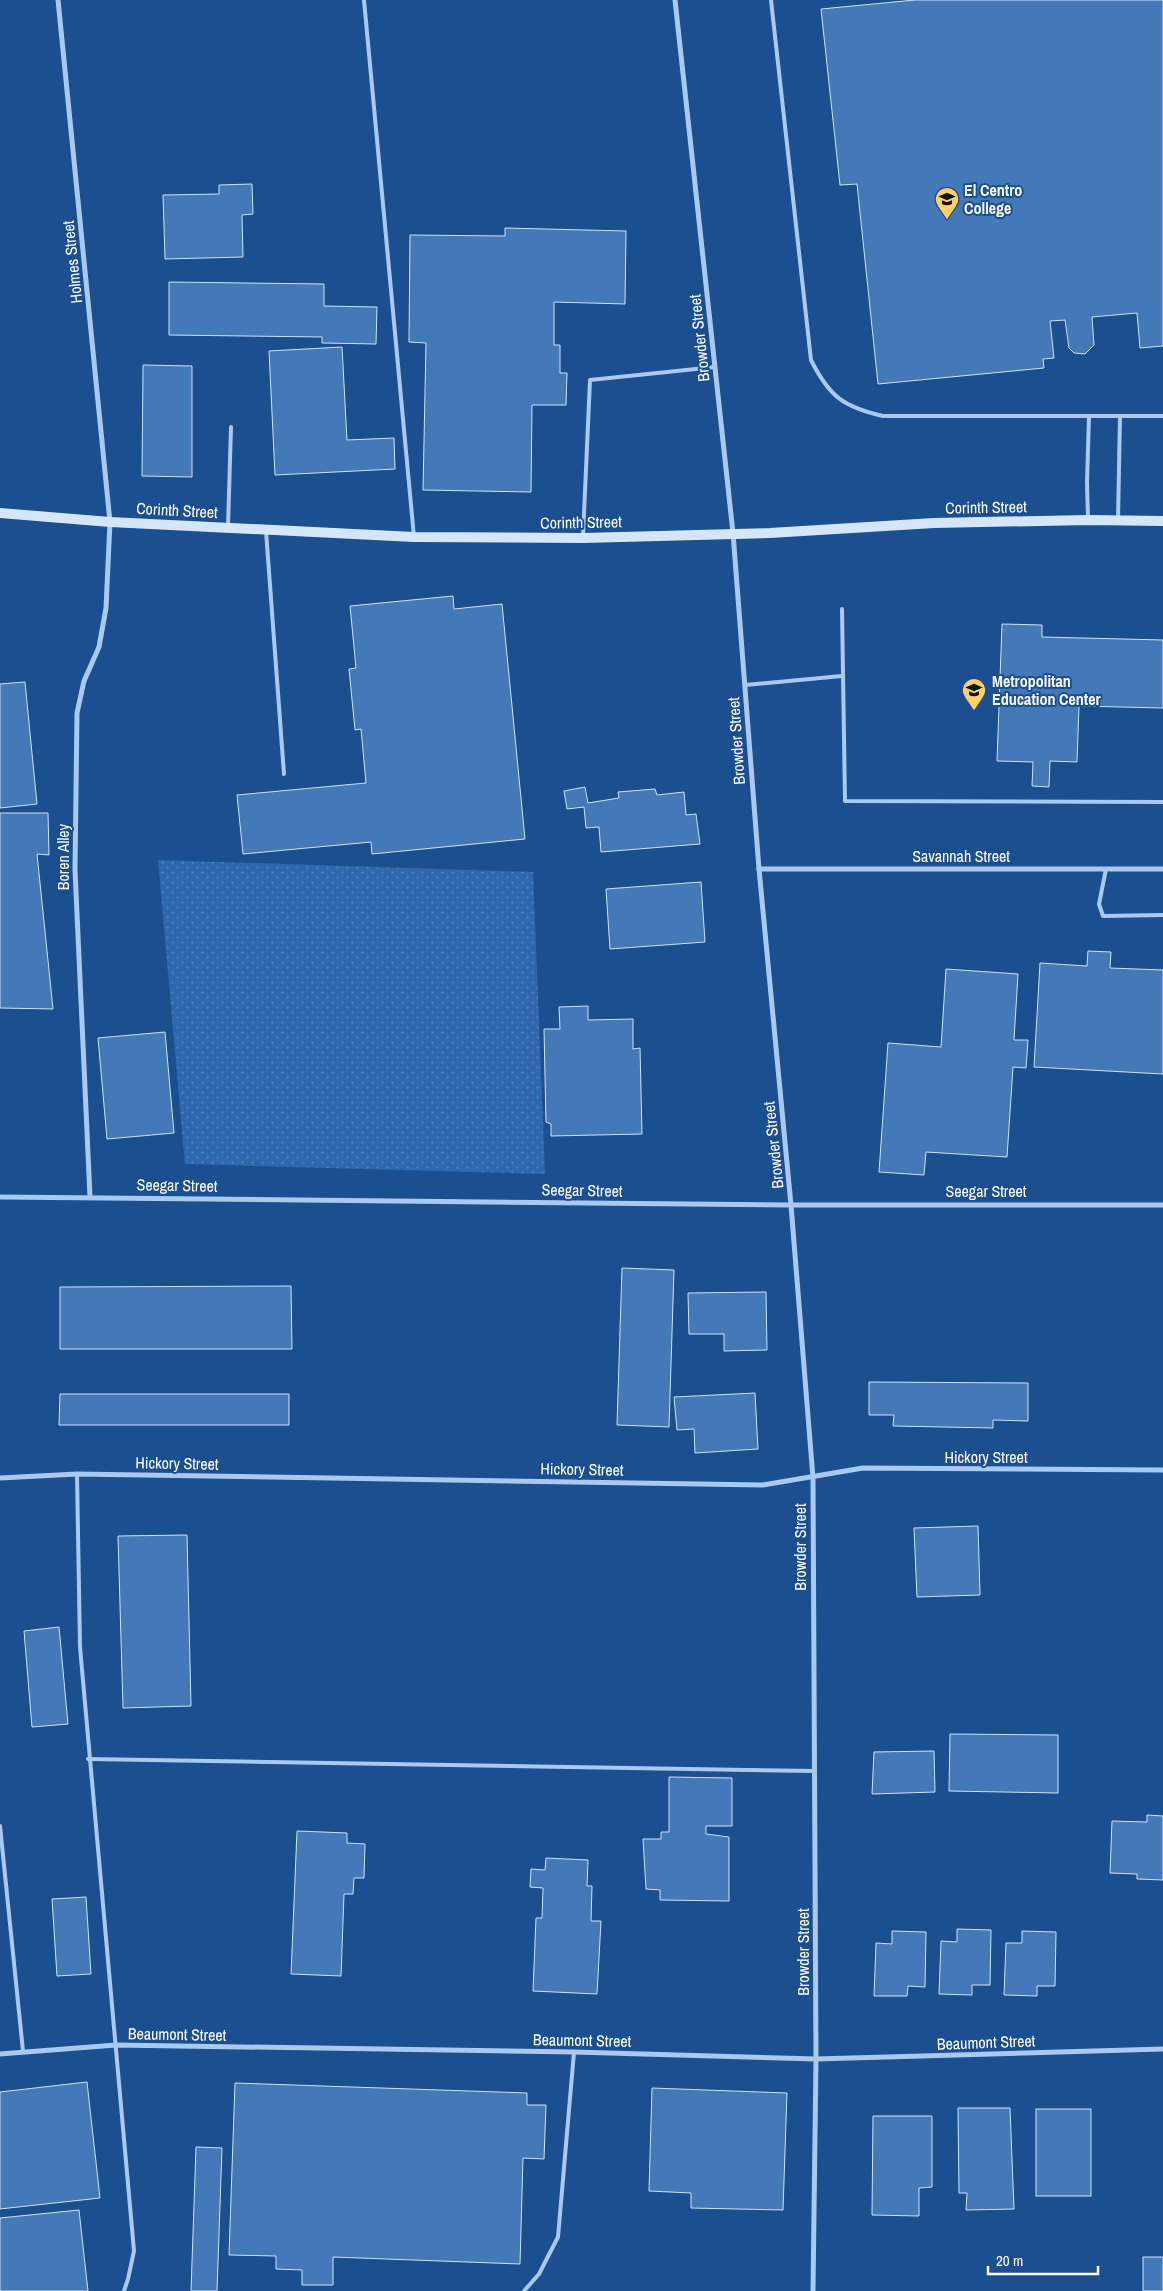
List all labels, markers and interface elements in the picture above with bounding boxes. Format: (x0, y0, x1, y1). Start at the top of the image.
place label: El Centro College (964, 179, 1022, 219)
school or university icon: El Centro College (934, 186, 960, 220)
street label: Holmes Street (57, 219, 87, 304)
street label: Browder Street (683, 293, 715, 383)
street label: Corinth Street (945, 495, 1027, 519)
street label: Corinth Street (136, 497, 219, 523)
street label: Corinth Street (540, 510, 622, 534)
place label: Metropolitan Education Center (992, 670, 1102, 710)
school or university icon: Metropolitan Education Center (961, 677, 987, 711)
street label: Browder Street (722, 696, 750, 785)
street label: Boren Alley (52, 823, 74, 890)
street label: Savannah Street (912, 845, 1010, 867)
street label: Browder Street (757, 1100, 789, 1190)
street label: Seegar Street (136, 1173, 218, 1197)
street label: Seegar Street (541, 1178, 623, 1202)
street label: Seegar Street (946, 1180, 1027, 1202)
street label: Hickory Street (944, 1446, 1028, 1468)
street label: Hickory Street (135, 1451, 219, 1475)
street label: Hickory Street (540, 1457, 624, 1481)
street label: Browder Street (789, 1503, 811, 1591)
street label: Browder Street (792, 1908, 814, 1996)
street label: Beaumont Street (128, 2022, 227, 2046)
street label: Beaumont Street (533, 2028, 632, 2052)
street label: Beaumont Street (936, 2029, 1036, 2055)
scale bar (988, 2244, 1098, 2276)
text: 20 m (996, 2250, 1023, 2271)

